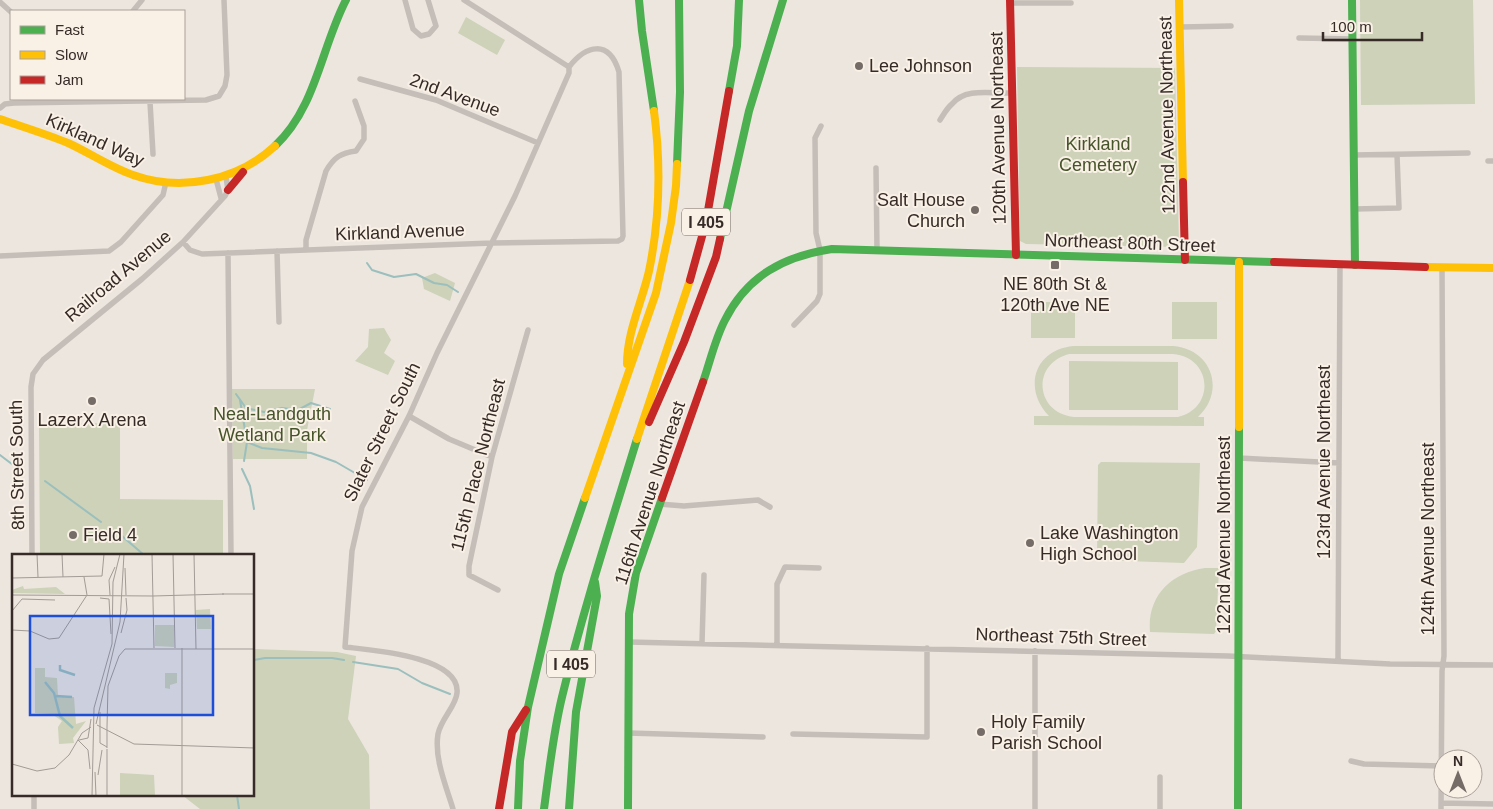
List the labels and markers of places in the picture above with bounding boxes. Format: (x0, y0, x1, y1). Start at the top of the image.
place label: Lee Johnson (869, 56, 972, 76)
marker: Lee Johnson (853, 60, 865, 72)
place label: Salt House Church (877, 190, 965, 231)
marker: Salt House Church (969, 204, 981, 216)
marker: NE 80th St & 120th Ave NE (1049, 259, 1061, 271)
place label: NE 80th St & 120th Ave NE (1000, 274, 1110, 315)
marker: LazerX Arena (86, 395, 98, 407)
place label: LazerX Arena (37, 410, 148, 430)
place label: Lake Washington High School (1040, 523, 1178, 564)
place label: Field 4 (83, 525, 137, 545)
marker: Field 4 (67, 529, 79, 541)
marker: Lake Washington High School (1024, 537, 1036, 549)
place label: Holy Family Parish School (991, 712, 1102, 753)
marker: Holy Family Parish School (975, 726, 987, 738)

